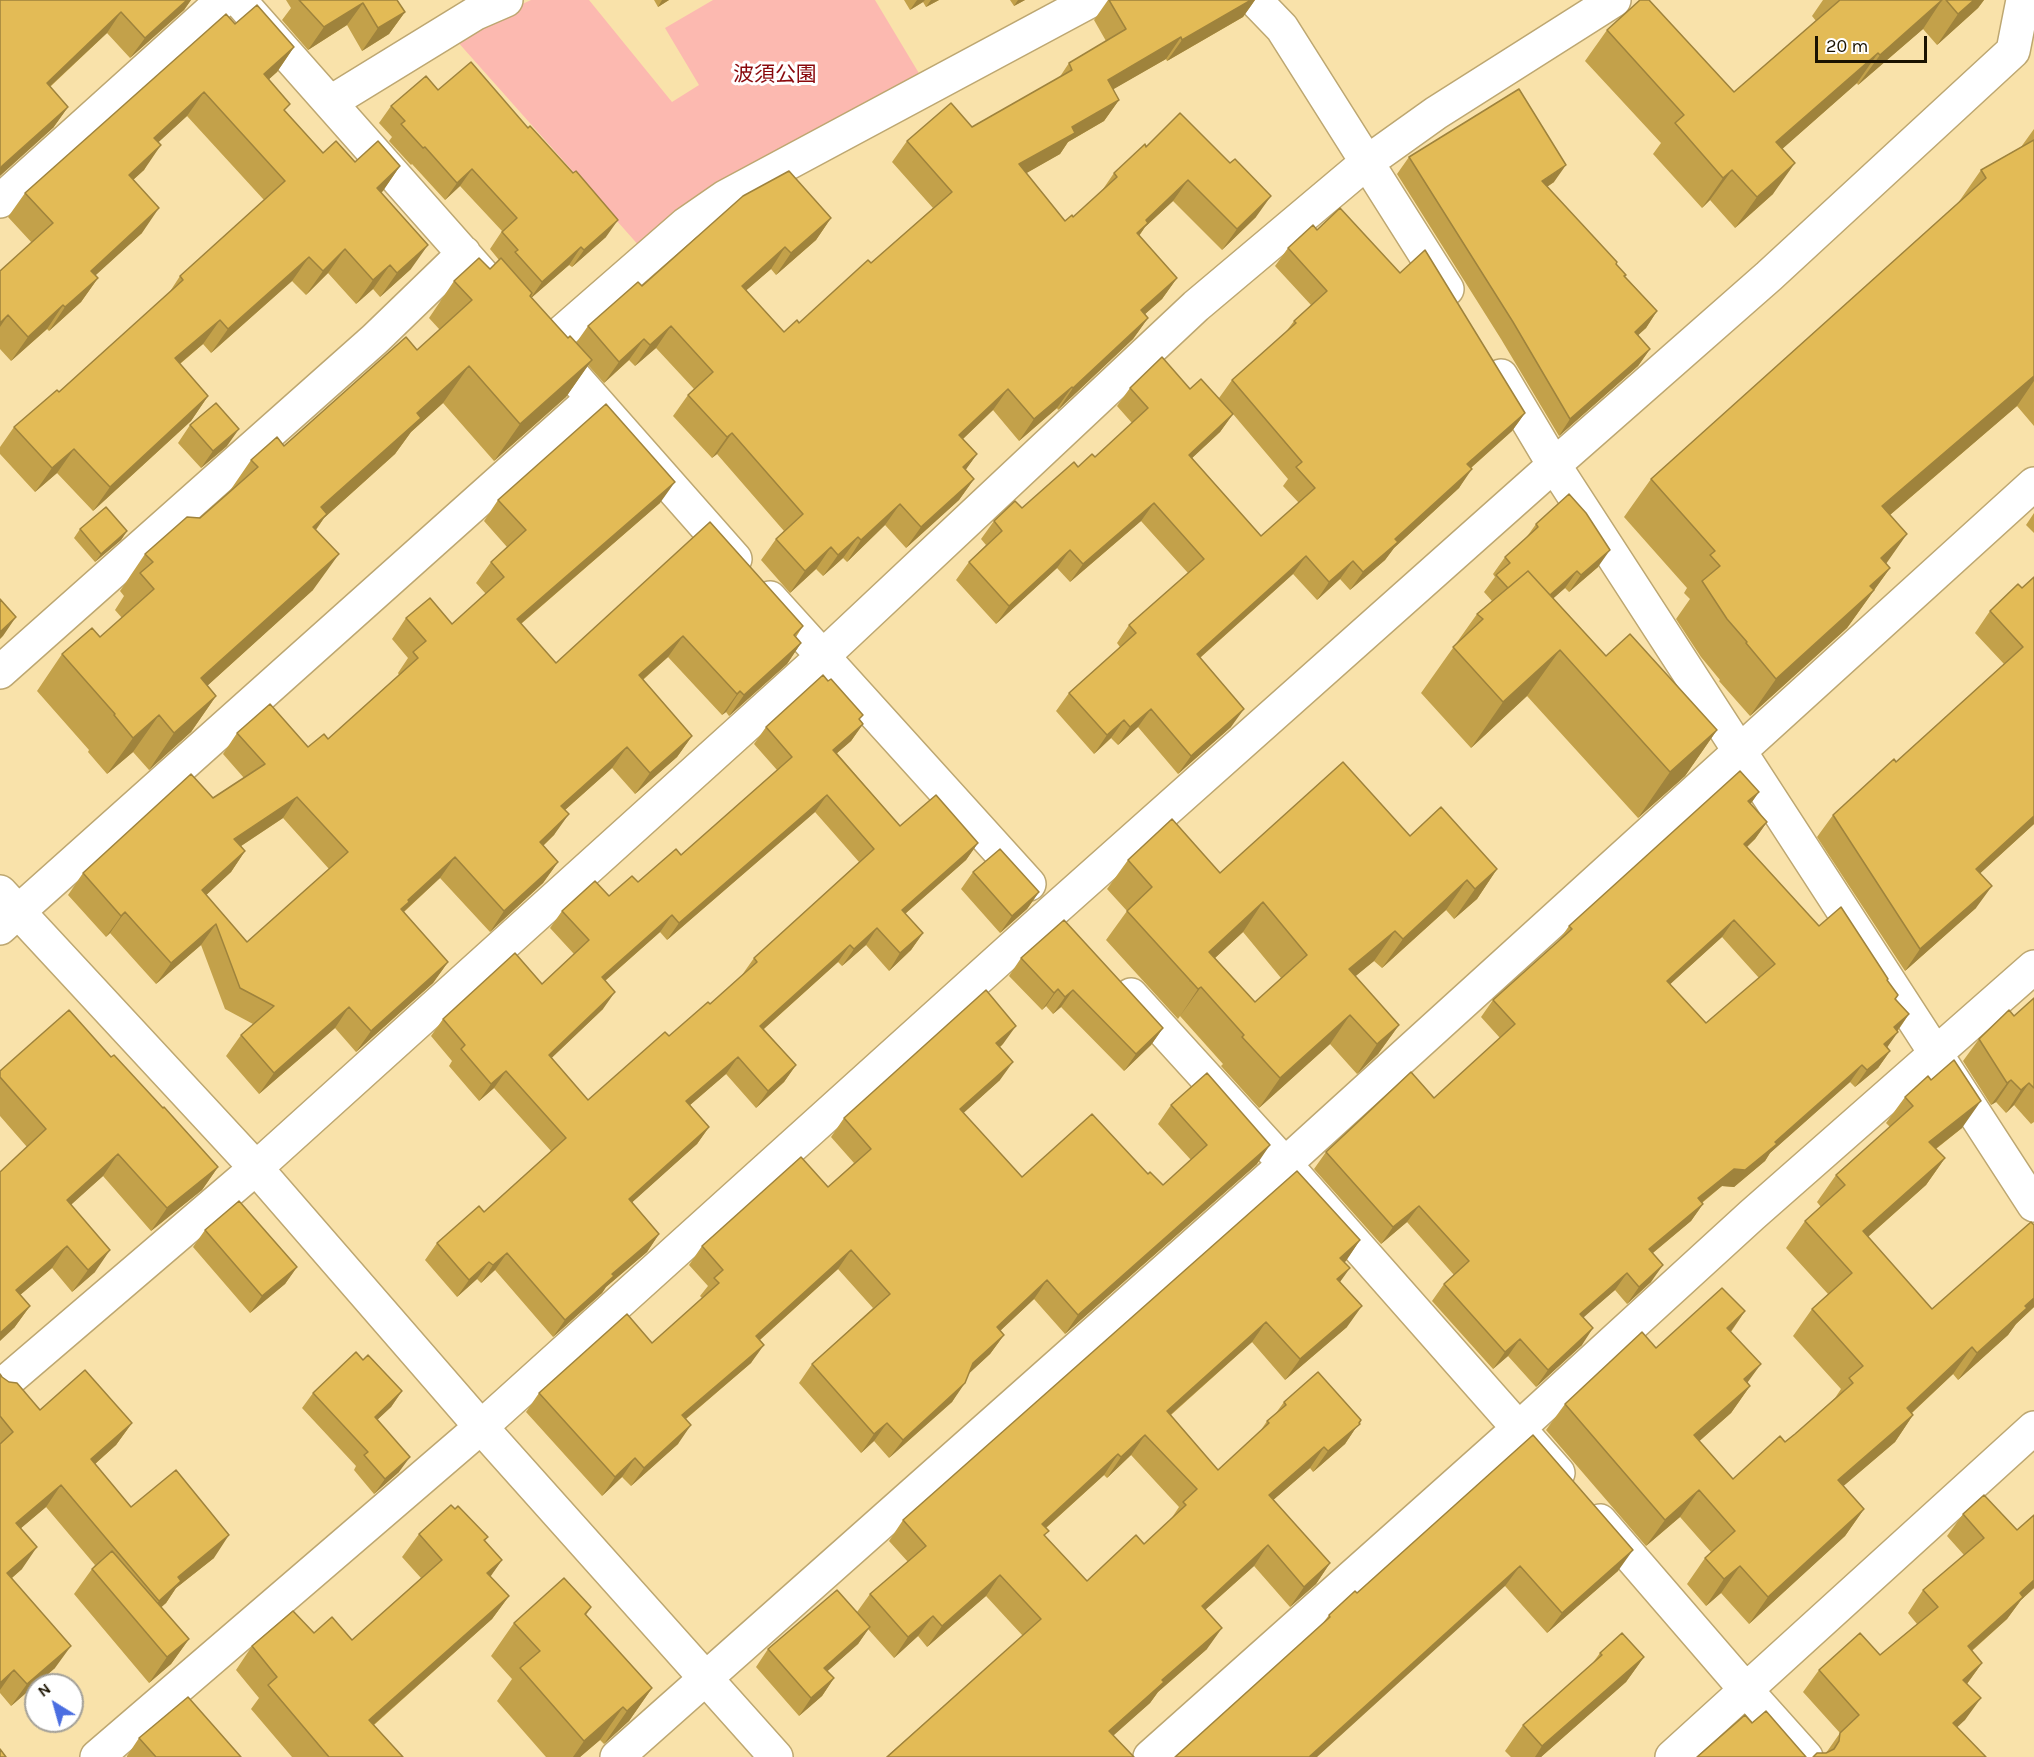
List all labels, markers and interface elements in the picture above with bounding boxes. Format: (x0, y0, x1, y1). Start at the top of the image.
scale bar (1818, 24, 1930, 62)
text: 20 m (1826, 35, 1868, 57)
park label: 波須公園 (733, 62, 817, 88)
north arrow (24, 1673, 84, 1733)
text: N (34, 1679, 54, 1701)

